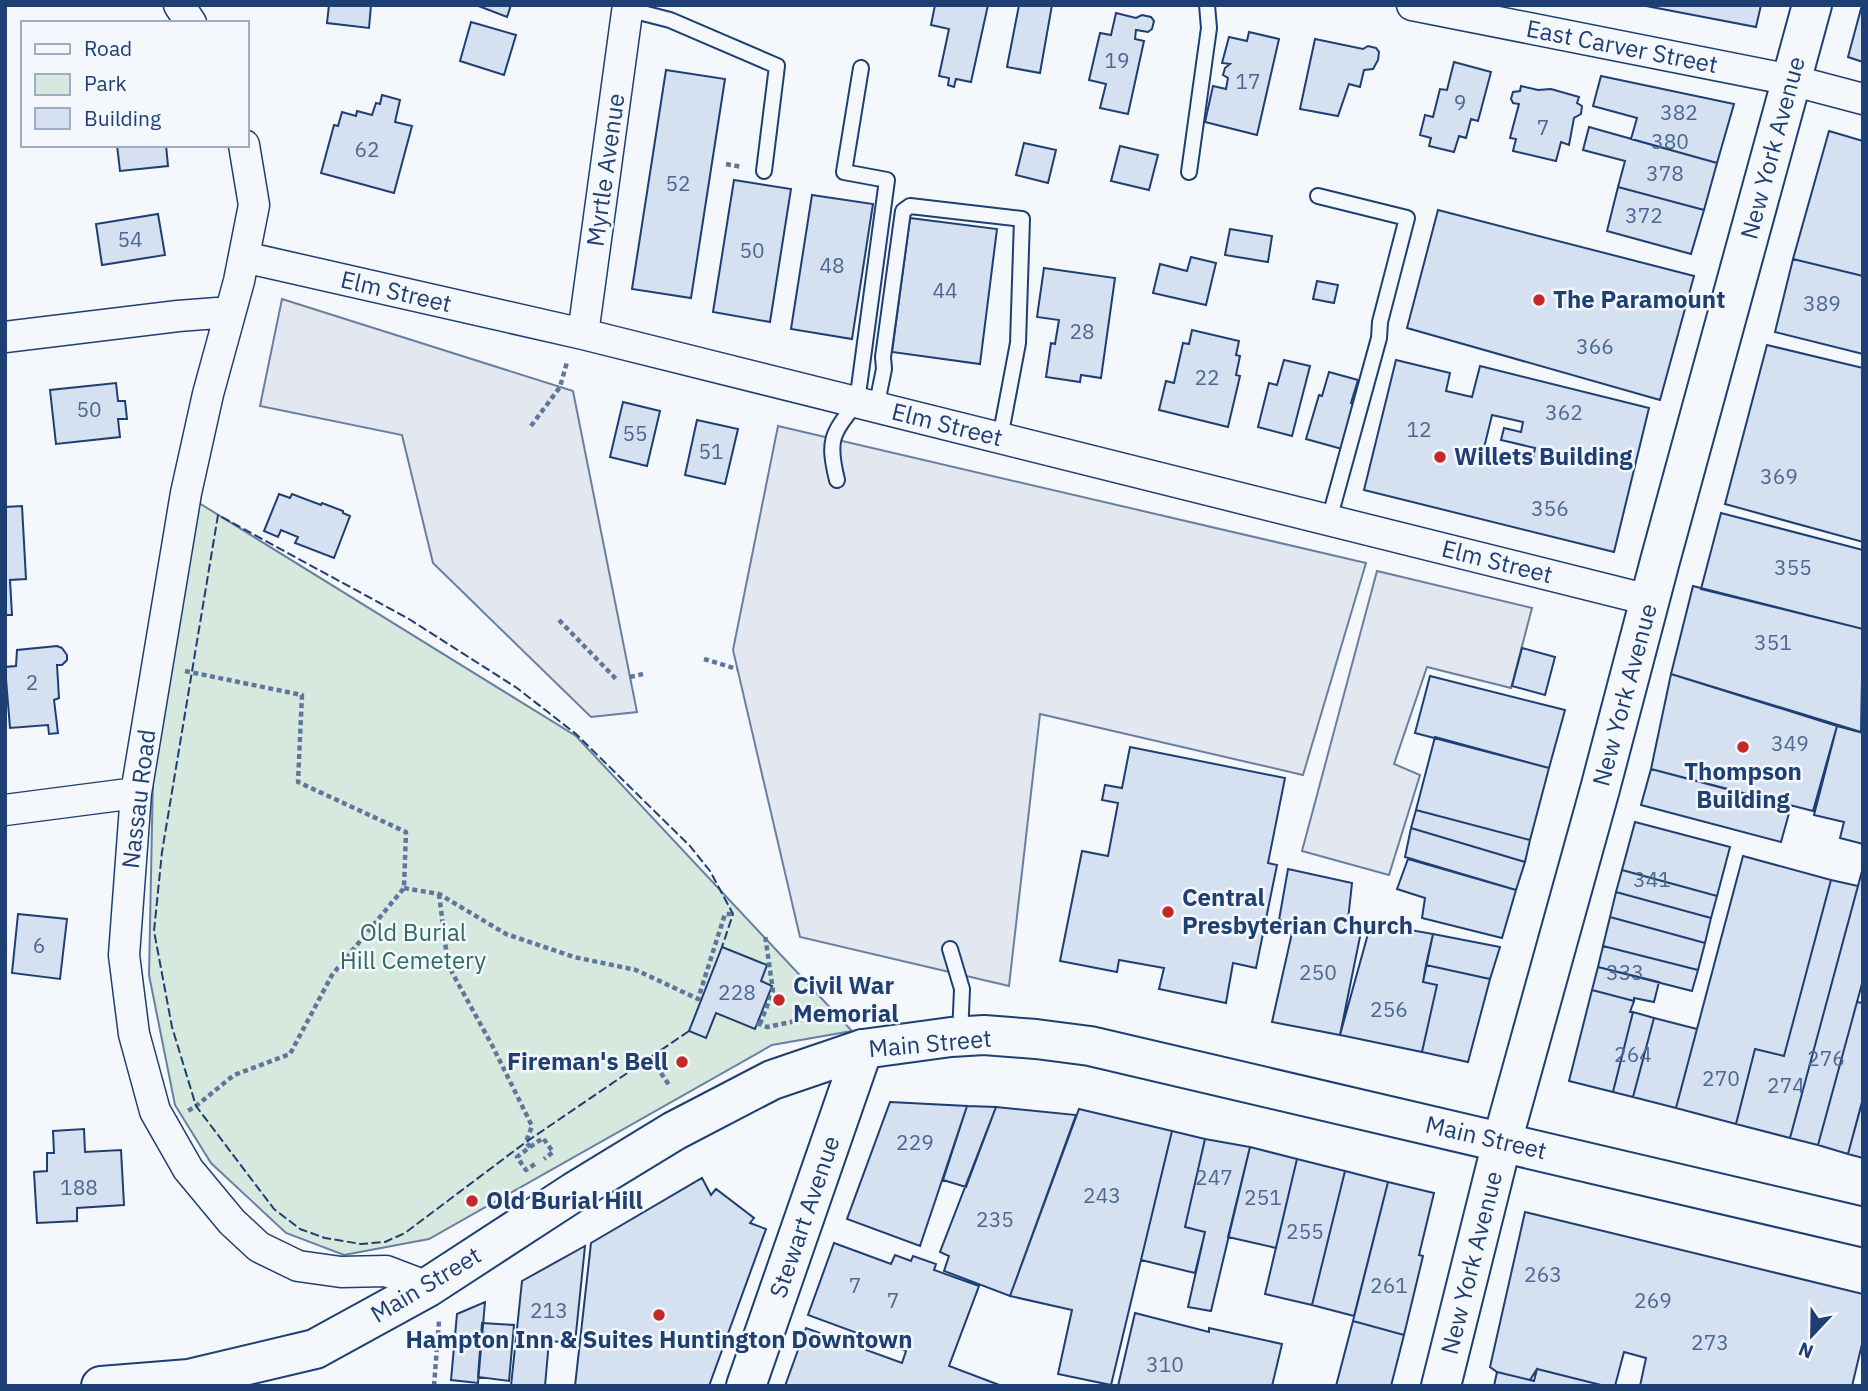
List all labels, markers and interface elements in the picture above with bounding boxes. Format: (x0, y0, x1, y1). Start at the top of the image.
street label: East Carver Street (1524, 12, 1721, 80)
legend (21, 21, 248, 147)
text: Road (84, 34, 132, 62)
house number: 19 (1104, 46, 1130, 74)
street label: New York Avenue (1732, 53, 1812, 243)
house number: 17 (1235, 67, 1261, 95)
text: Park (84, 69, 127, 97)
house number: 9 (1454, 88, 1466, 116)
street label: Myrtle Avenue (578, 91, 632, 248)
house number: 382 (1660, 98, 1698, 126)
text: Building (84, 104, 161, 132)
house number: 7 (1537, 113, 1549, 141)
house number: 380 (1651, 127, 1689, 155)
house number: 62 (354, 135, 380, 163)
house number: 378 (1646, 159, 1684, 187)
house number: 52 (665, 169, 691, 197)
house number: 372 (1625, 201, 1663, 229)
house number: 54 (117, 225, 143, 253)
house number: 50 (739, 236, 765, 264)
house number: 48 (819, 251, 845, 279)
street label: Elm Street (338, 263, 455, 319)
house number: 44 (932, 276, 958, 304)
place label: The Paramount (1553, 283, 1725, 315)
house number: 389 (1803, 289, 1841, 317)
marker: The Paramount (1531, 292, 1547, 308)
house number: 28 (1069, 317, 1095, 345)
house number: 366 (1576, 332, 1614, 360)
house number: 22 (1194, 363, 1220, 391)
house number: 50 (76, 395, 102, 423)
street label: Elm Street (889, 395, 1006, 453)
house number: 362 (1545, 398, 1583, 426)
house number: 12 (1406, 415, 1432, 443)
house number: 55 (622, 419, 648, 447)
house number: 51 (698, 437, 724, 465)
place label: Willets Building (1454, 440, 1633, 472)
marker: Willets Building (1432, 449, 1448, 465)
house number: 369 (1760, 462, 1798, 490)
house number: 356 (1531, 494, 1569, 522)
street label: Elm Street (1439, 532, 1556, 590)
house number: 355 (1774, 553, 1812, 581)
street label: New York Avenue (1584, 600, 1664, 790)
house number: 351 (1754, 628, 1792, 656)
house number: 2 (26, 668, 38, 696)
street label: Nassau Road (114, 727, 162, 870)
house number: 349 (1771, 729, 1809, 757)
marker: Thompson Building (1735, 739, 1751, 755)
place label: Thompson Building (1684, 755, 1802, 815)
house number: 341 (1633, 865, 1671, 893)
place label: Central Presbyterian Church (1182, 881, 1413, 941)
marker: Central Presbyterian Church (1160, 904, 1176, 920)
park label: Old Burial Hill Cemetery (340, 916, 486, 976)
house number: 6 (33, 931, 45, 959)
house number: 250 (1299, 958, 1337, 986)
house number: 333 (1606, 958, 1644, 986)
place label: Civil War Memorial (793, 969, 899, 1029)
house number: 228 (718, 978, 756, 1006)
marker: Civil War Memorial (771, 992, 787, 1008)
house number: 256 (1370, 995, 1408, 1023)
street label: Main Street (867, 1022, 993, 1064)
house number: 264 (1614, 1040, 1652, 1068)
house number: 276 (1807, 1044, 1845, 1072)
place label: Fireman's Bell (507, 1045, 668, 1077)
marker: Fireman's Bell (674, 1054, 690, 1070)
house number: 270 (1702, 1064, 1740, 1092)
house number: 274 (1767, 1071, 1805, 1099)
street label: Main Street (1422, 1108, 1550, 1166)
house number: 229 (896, 1128, 934, 1156)
street label: Stewart Avenue (761, 1131, 847, 1302)
house number: 247 (1195, 1163, 1233, 1191)
street label: New York Avenue (1433, 1168, 1509, 1358)
house number: 188 (60, 1173, 98, 1201)
house number: 243 (1083, 1181, 1121, 1209)
house number: 251 (1244, 1183, 1282, 1211)
place label: Old Burial Hill (486, 1184, 643, 1216)
marker: Old Burial Hill (464, 1193, 480, 1209)
house number: 235 (976, 1205, 1014, 1233)
house number: 255 (1286, 1217, 1324, 1245)
street label: Main Street (364, 1239, 487, 1330)
house number: 263 (1524, 1260, 1562, 1288)
house number: 7 (849, 1271, 861, 1299)
house number: 261 (1370, 1271, 1408, 1299)
house number: 7 (887, 1286, 899, 1314)
house number: 269 (1634, 1286, 1672, 1314)
house number: 213 (530, 1296, 568, 1324)
north arrow (1777, 1300, 1847, 1370)
marker: Hampton Inn & Suites Huntington Downtown (651, 1307, 667, 1323)
place label: Hampton Inn & Suites Huntington Downtown (405, 1323, 913, 1355)
house number: 273 (1691, 1328, 1729, 1356)
text: N (1795, 1337, 1817, 1364)
house number: 310 (1146, 1350, 1184, 1378)

